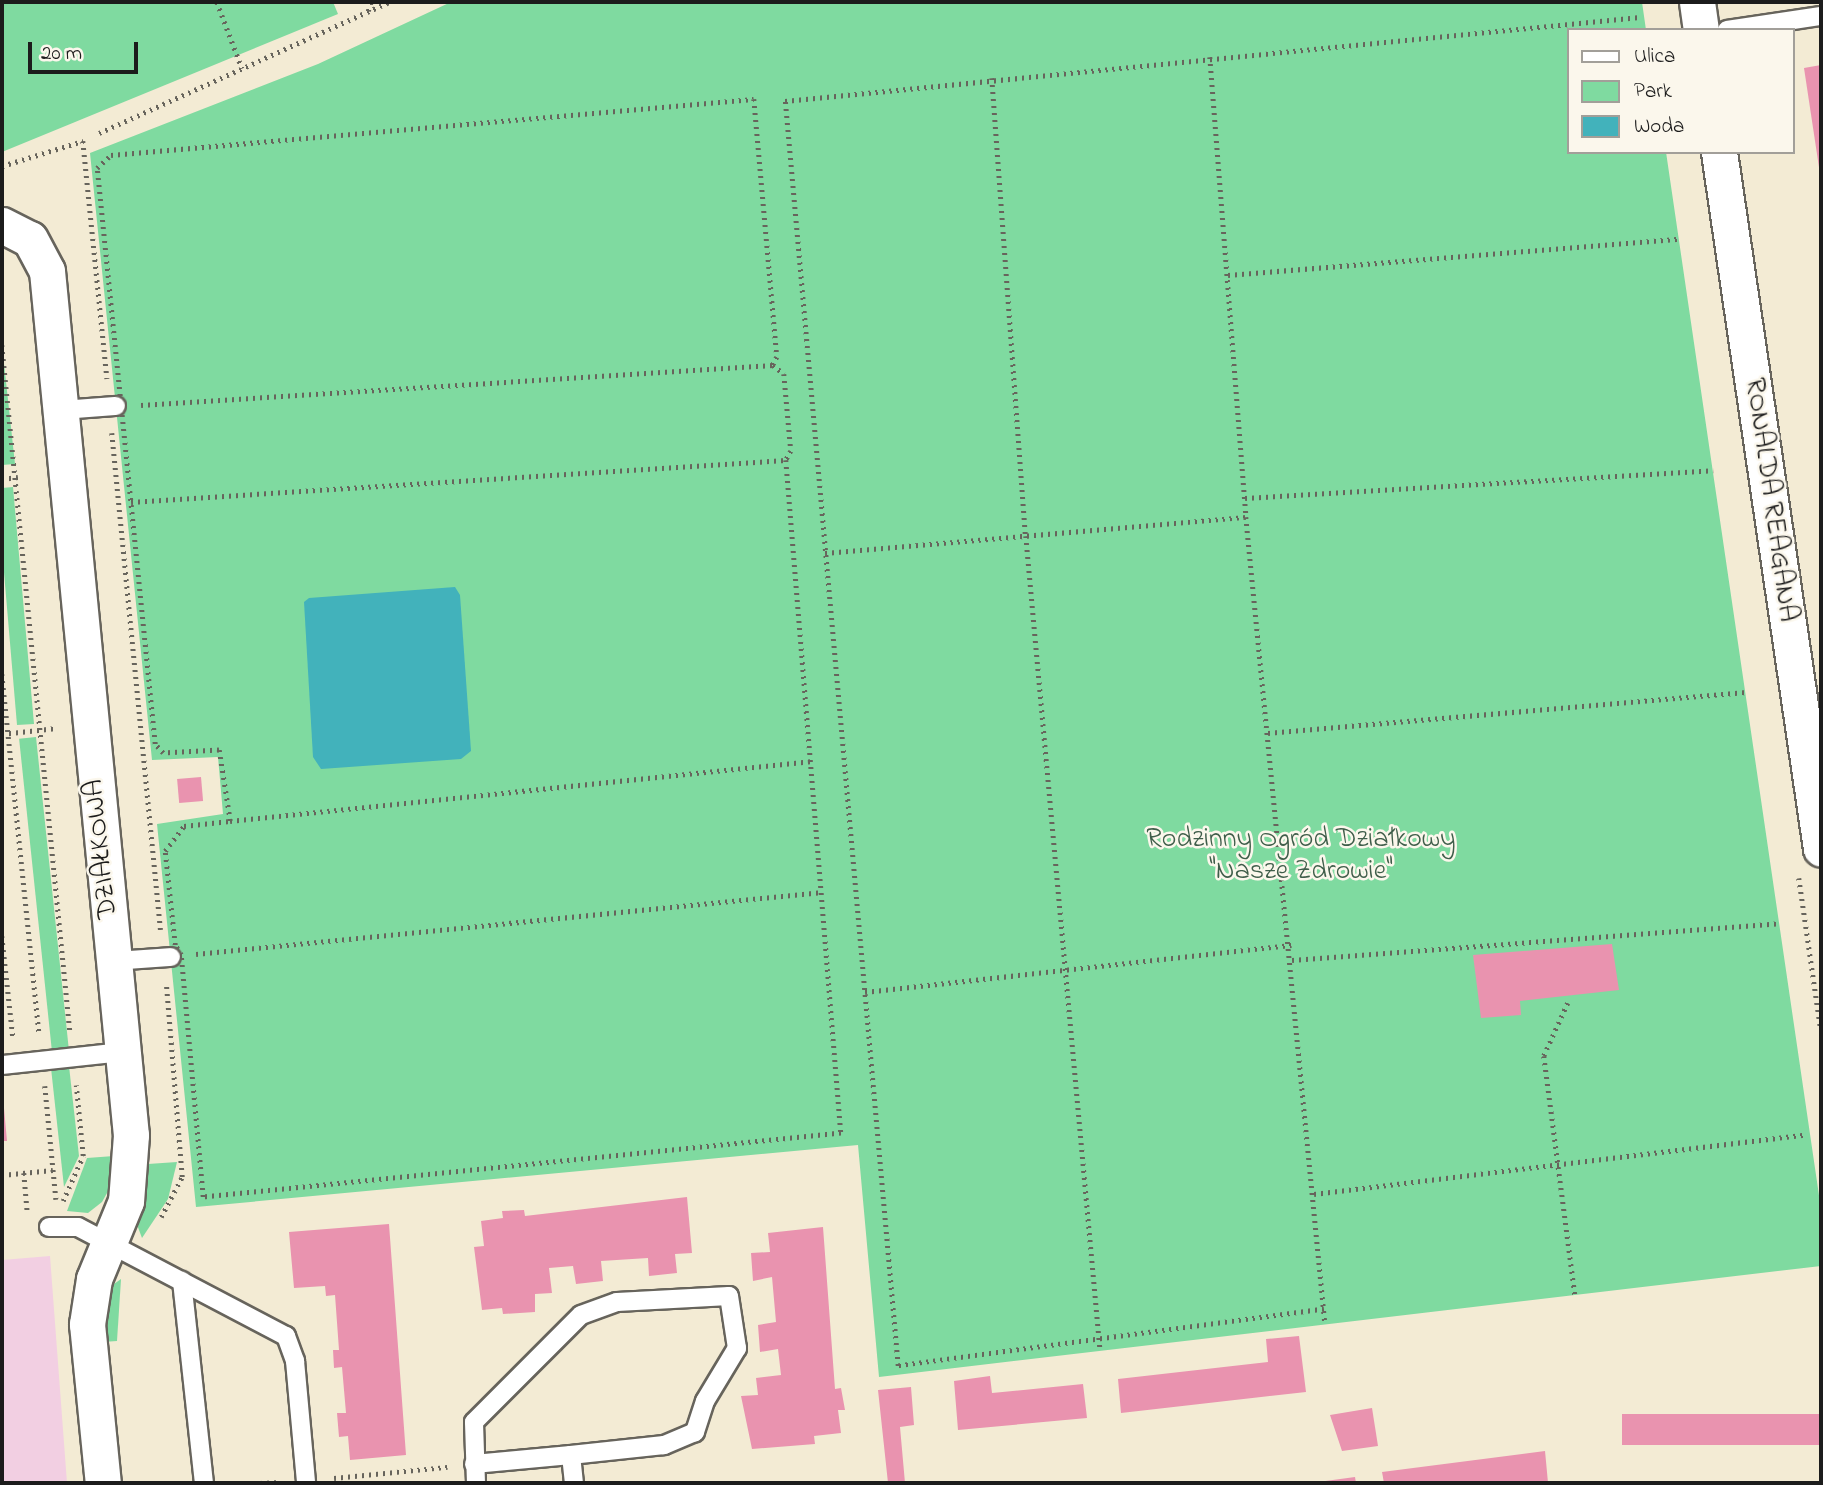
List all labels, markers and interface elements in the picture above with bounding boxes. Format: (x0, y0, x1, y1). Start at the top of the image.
scale bar (32, 28, 142, 72)
legend (1568, 28, 1795, 154)
text: 20 m (41, 39, 82, 69)
text: Ulica (1634, 42, 1675, 72)
text: Park (1634, 77, 1672, 107)
text: Woda (1634, 112, 1684, 142)
street label: RONALDA REAGANA (1736, 376, 1804, 624)
street label: DZIAŁKOWA (78, 778, 126, 920)
park label: Rodzinny Ogród Działkowy "Nasze Zdrowie" (1146, 823, 1456, 889)

